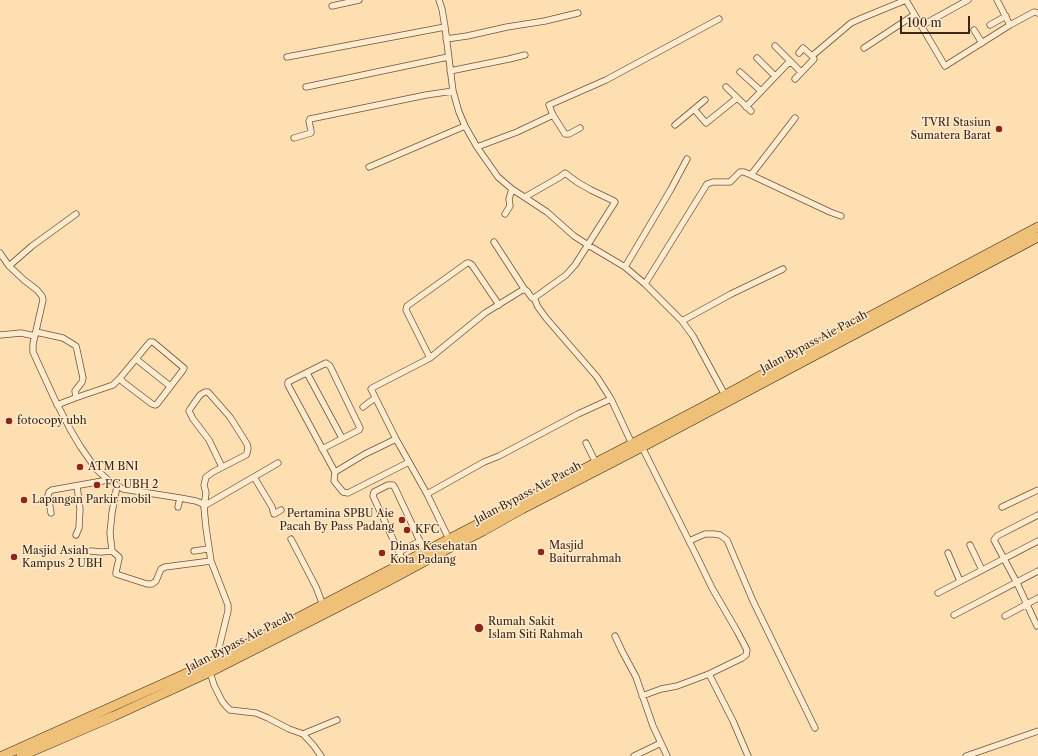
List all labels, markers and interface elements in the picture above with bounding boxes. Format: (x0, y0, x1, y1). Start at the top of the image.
scale bar (902, 8, 972, 34)
text: 100 m (907, 15, 942, 30)
place label: TVRI Stasiun Sumatera Barat (910, 116, 991, 142)
marker: TVRI Stasiun Sumatera Barat (994, 124, 1004, 134)
street label: Jalan Bypass Aie Pacah (758, 308, 870, 376)
place label: fotocopy ubh (17, 414, 87, 428)
marker: fotocopy ubh (4, 416, 14, 426)
street label: Jalan Bypass Aie Pacah (472, 459, 584, 527)
place label: ATM BNI (88, 460, 138, 474)
marker: ATM BNI (75, 462, 85, 472)
place label: FC UBH 2 (105, 478, 158, 492)
marker: FC UBH 2 (92, 480, 102, 490)
place label: Lapangan Parkir mobil (32, 493, 151, 507)
marker: Lapangan Parkir mobil (19, 495, 29, 505)
place label: Pertamina SPBU Aie Pacah By Pass Padang (280, 507, 394, 533)
marker: Pertamina SPBU Aie Pacah By Pass Padang (397, 515, 407, 525)
place label: KFC (415, 523, 439, 537)
marker: KFC (402, 525, 412, 535)
place label: Masjid Baiturrahmah (549, 539, 621, 565)
place label: Dinas Kesehatan Kota Padang (390, 540, 477, 566)
place label: Masjid Asiah Kampus 2 UBH (22, 544, 103, 570)
marker: Masjid Baiturrahmah (536, 547, 546, 557)
marker: Dinas Kesehatan Kota Padang (377, 548, 387, 558)
marker: Masjid Asiah Kampus 2 UBH (9, 552, 19, 562)
street label: Jalan Bypass Aie Pacah (184, 609, 296, 675)
place label: Rumah Sakit Islam Siti Rahmah (488, 615, 583, 641)
marker: Rumah Sakit Islam Siti Rahmah (473, 622, 485, 634)

